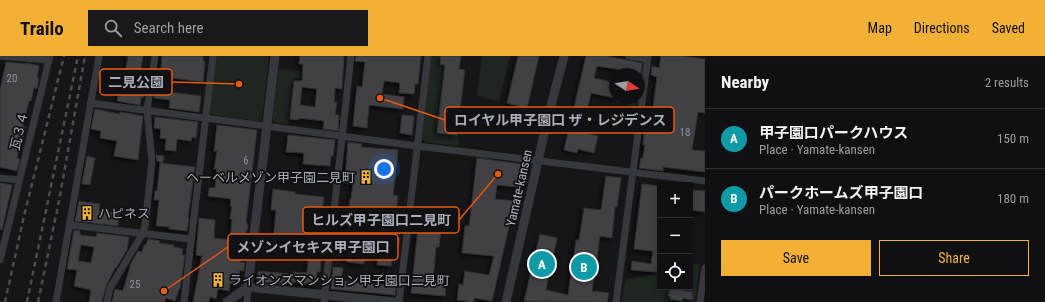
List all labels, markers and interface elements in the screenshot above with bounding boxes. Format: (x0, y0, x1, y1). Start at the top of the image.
search box (88, 10, 368, 46)
text: Trailo (20, 17, 64, 40)
icon: search (102, 17, 124, 39)
text: Search here (134, 19, 203, 37)
text: Map (868, 20, 892, 36)
text: Directions (914, 20, 970, 36)
text: Saved (992, 20, 1025, 36)
north arrow (609, 68, 645, 104)
callout: 二見公園 (100, 69, 172, 95)
house number: 20 (7, 72, 17, 85)
text: Nearby (721, 72, 769, 92)
text: 二見公園 (108, 74, 164, 90)
text: 2 results (985, 75, 1029, 90)
callout: ロイヤル甲子園口 ザ・レジデンス (445, 107, 674, 133)
street label: 瓦３４ (7, 110, 31, 152)
text: ロイヤル甲子園口 ザ・レジデンス (454, 112, 666, 128)
text: 甲子園口パークハウス (759, 124, 908, 142)
house number: 18 (680, 126, 690, 139)
text: A (730, 131, 738, 146)
text: 150 m (997, 131, 1029, 146)
text: Place · Yamate-kansen (759, 142, 875, 157)
street label: Yamate-kansen (503, 148, 535, 228)
house number: 6 (243, 154, 249, 167)
your location (374, 159, 394, 179)
building icon: ヘーベルメゾン甲子園二見町 (358, 169, 374, 185)
place label: ヘーベルメゾン甲子園二見町 (186, 170, 355, 185)
map controls (657, 182, 693, 290)
button: + (657, 182, 693, 218)
text: パークホームズ甲子園口 (759, 184, 924, 202)
text: B (730, 191, 738, 206)
text: 180 m (997, 191, 1029, 206)
text: Place · Yamate-kansen (759, 202, 875, 217)
building icon: ハピネス (79, 205, 95, 221)
place label: ハピネス (98, 206, 150, 221)
callout: ヒルズ甲子園口二見町 (303, 207, 459, 233)
text: ヒルズ甲子園口二見町 (311, 212, 451, 228)
button: − (657, 218, 693, 254)
callout: メゾンイセキス甲子園口 (228, 234, 398, 260)
text: メゾンイセキス甲子園口 (236, 239, 390, 255)
button: Save (721, 240, 871, 276)
button: Share (879, 240, 1029, 276)
pin: A (529, 249, 555, 279)
pin: B (571, 252, 597, 282)
button: locate (657, 254, 693, 290)
building icon: ライオンズマンション甲子園口二見町 (210, 272, 226, 288)
place label: ライオンズマンション甲子園口二見町 (229, 273, 450, 288)
house number: 25 (130, 278, 140, 291)

